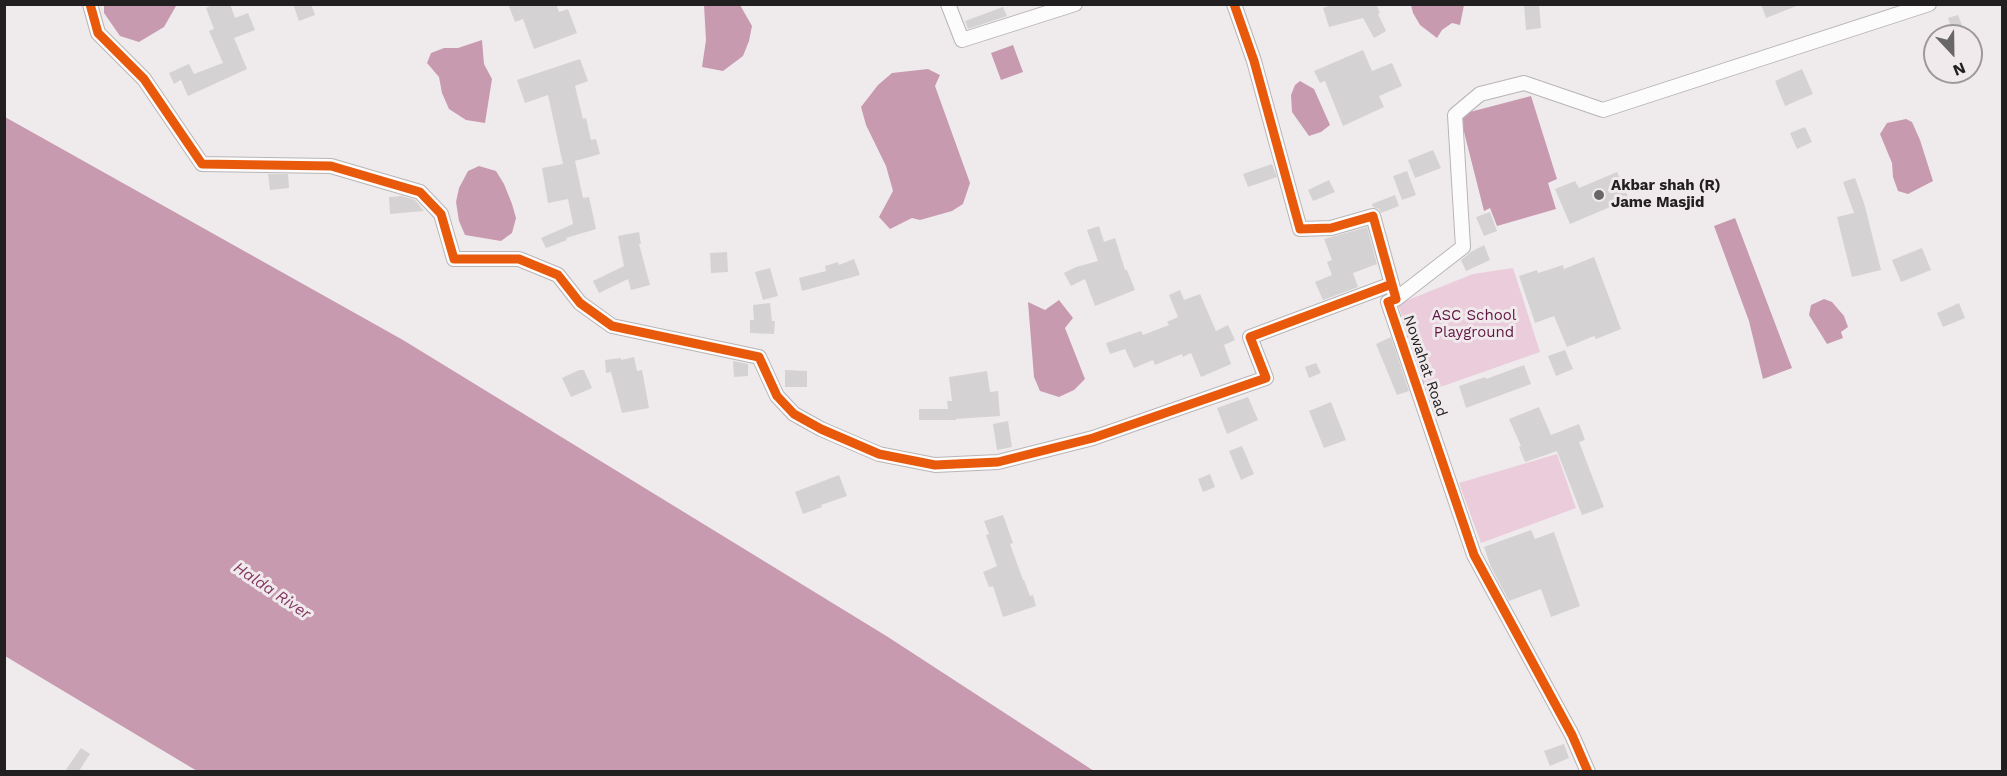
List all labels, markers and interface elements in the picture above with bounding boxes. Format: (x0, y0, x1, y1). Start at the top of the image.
north arrow (1923, 24, 1983, 84)
text: N (1950, 58, 1968, 80)
place label: Akbar shah (R) Jame Masjid (1611, 177, 1721, 212)
marker: Akbar shah (R) Jame Masjid (1592, 188, 1606, 202)
park label: ASC School Playground (1432, 307, 1516, 342)
street label: Nowahat Road (1399, 313, 1451, 419)
water label: Halda River (230, 558, 314, 624)

